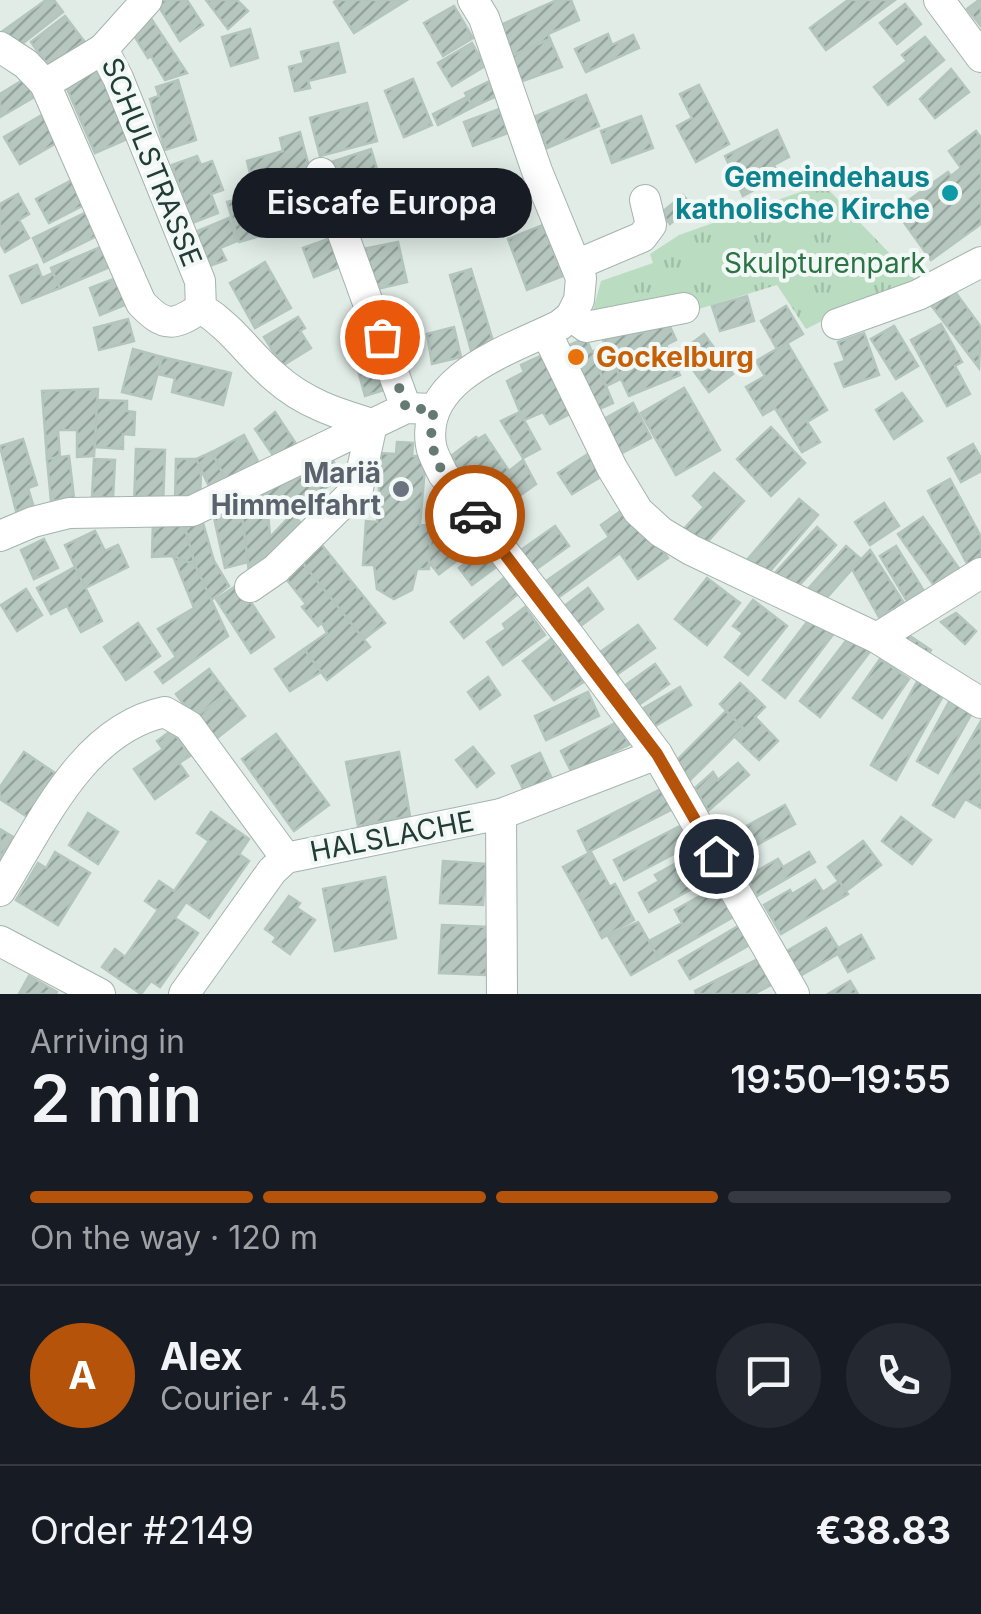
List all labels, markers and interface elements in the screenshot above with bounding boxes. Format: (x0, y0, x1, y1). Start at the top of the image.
street label: SCHULSTRASSE (95, 53, 209, 271)
place label: Gemeindehaus katholische Kirche (675, 160, 930, 226)
callout: Eiscafe Europa (232, 167, 532, 237)
marker: Gemeindehaus katholische Kirche (939, 182, 961, 204)
text: Eiscafe Europa (267, 183, 497, 222)
park label: Skulpturenpark (724, 246, 926, 280)
pin (340, 295, 425, 380)
icon: bag (355, 310, 410, 365)
place label: Gockelburg (596, 340, 754, 374)
marker: Gockelburg (565, 346, 587, 368)
place label: Mariä Himmelfahrt (211, 456, 381, 522)
courier (425, 465, 525, 565)
marker: Mariä Himmelfahrt (390, 478, 412, 500)
icon: car (448, 488, 503, 543)
street label: HALSLACHE (307, 803, 477, 869)
pin (674, 814, 759, 899)
icon: home (689, 829, 744, 884)
text: Arriving in (30, 1022, 185, 1061)
text: 19:50–19:55 (730, 1056, 951, 1102)
text: 2 min (30, 1059, 202, 1138)
text: On the way · 120 m (30, 1218, 318, 1257)
button: chat (716, 1323, 821, 1428)
button: phone (846, 1323, 951, 1428)
text: Alex (160, 1333, 243, 1379)
text: A (68, 1352, 97, 1398)
text: Courier · 4.5 (160, 1379, 348, 1418)
text: Order #2149 (30, 1507, 254, 1553)
text: €38.83 (816, 1507, 951, 1553)

